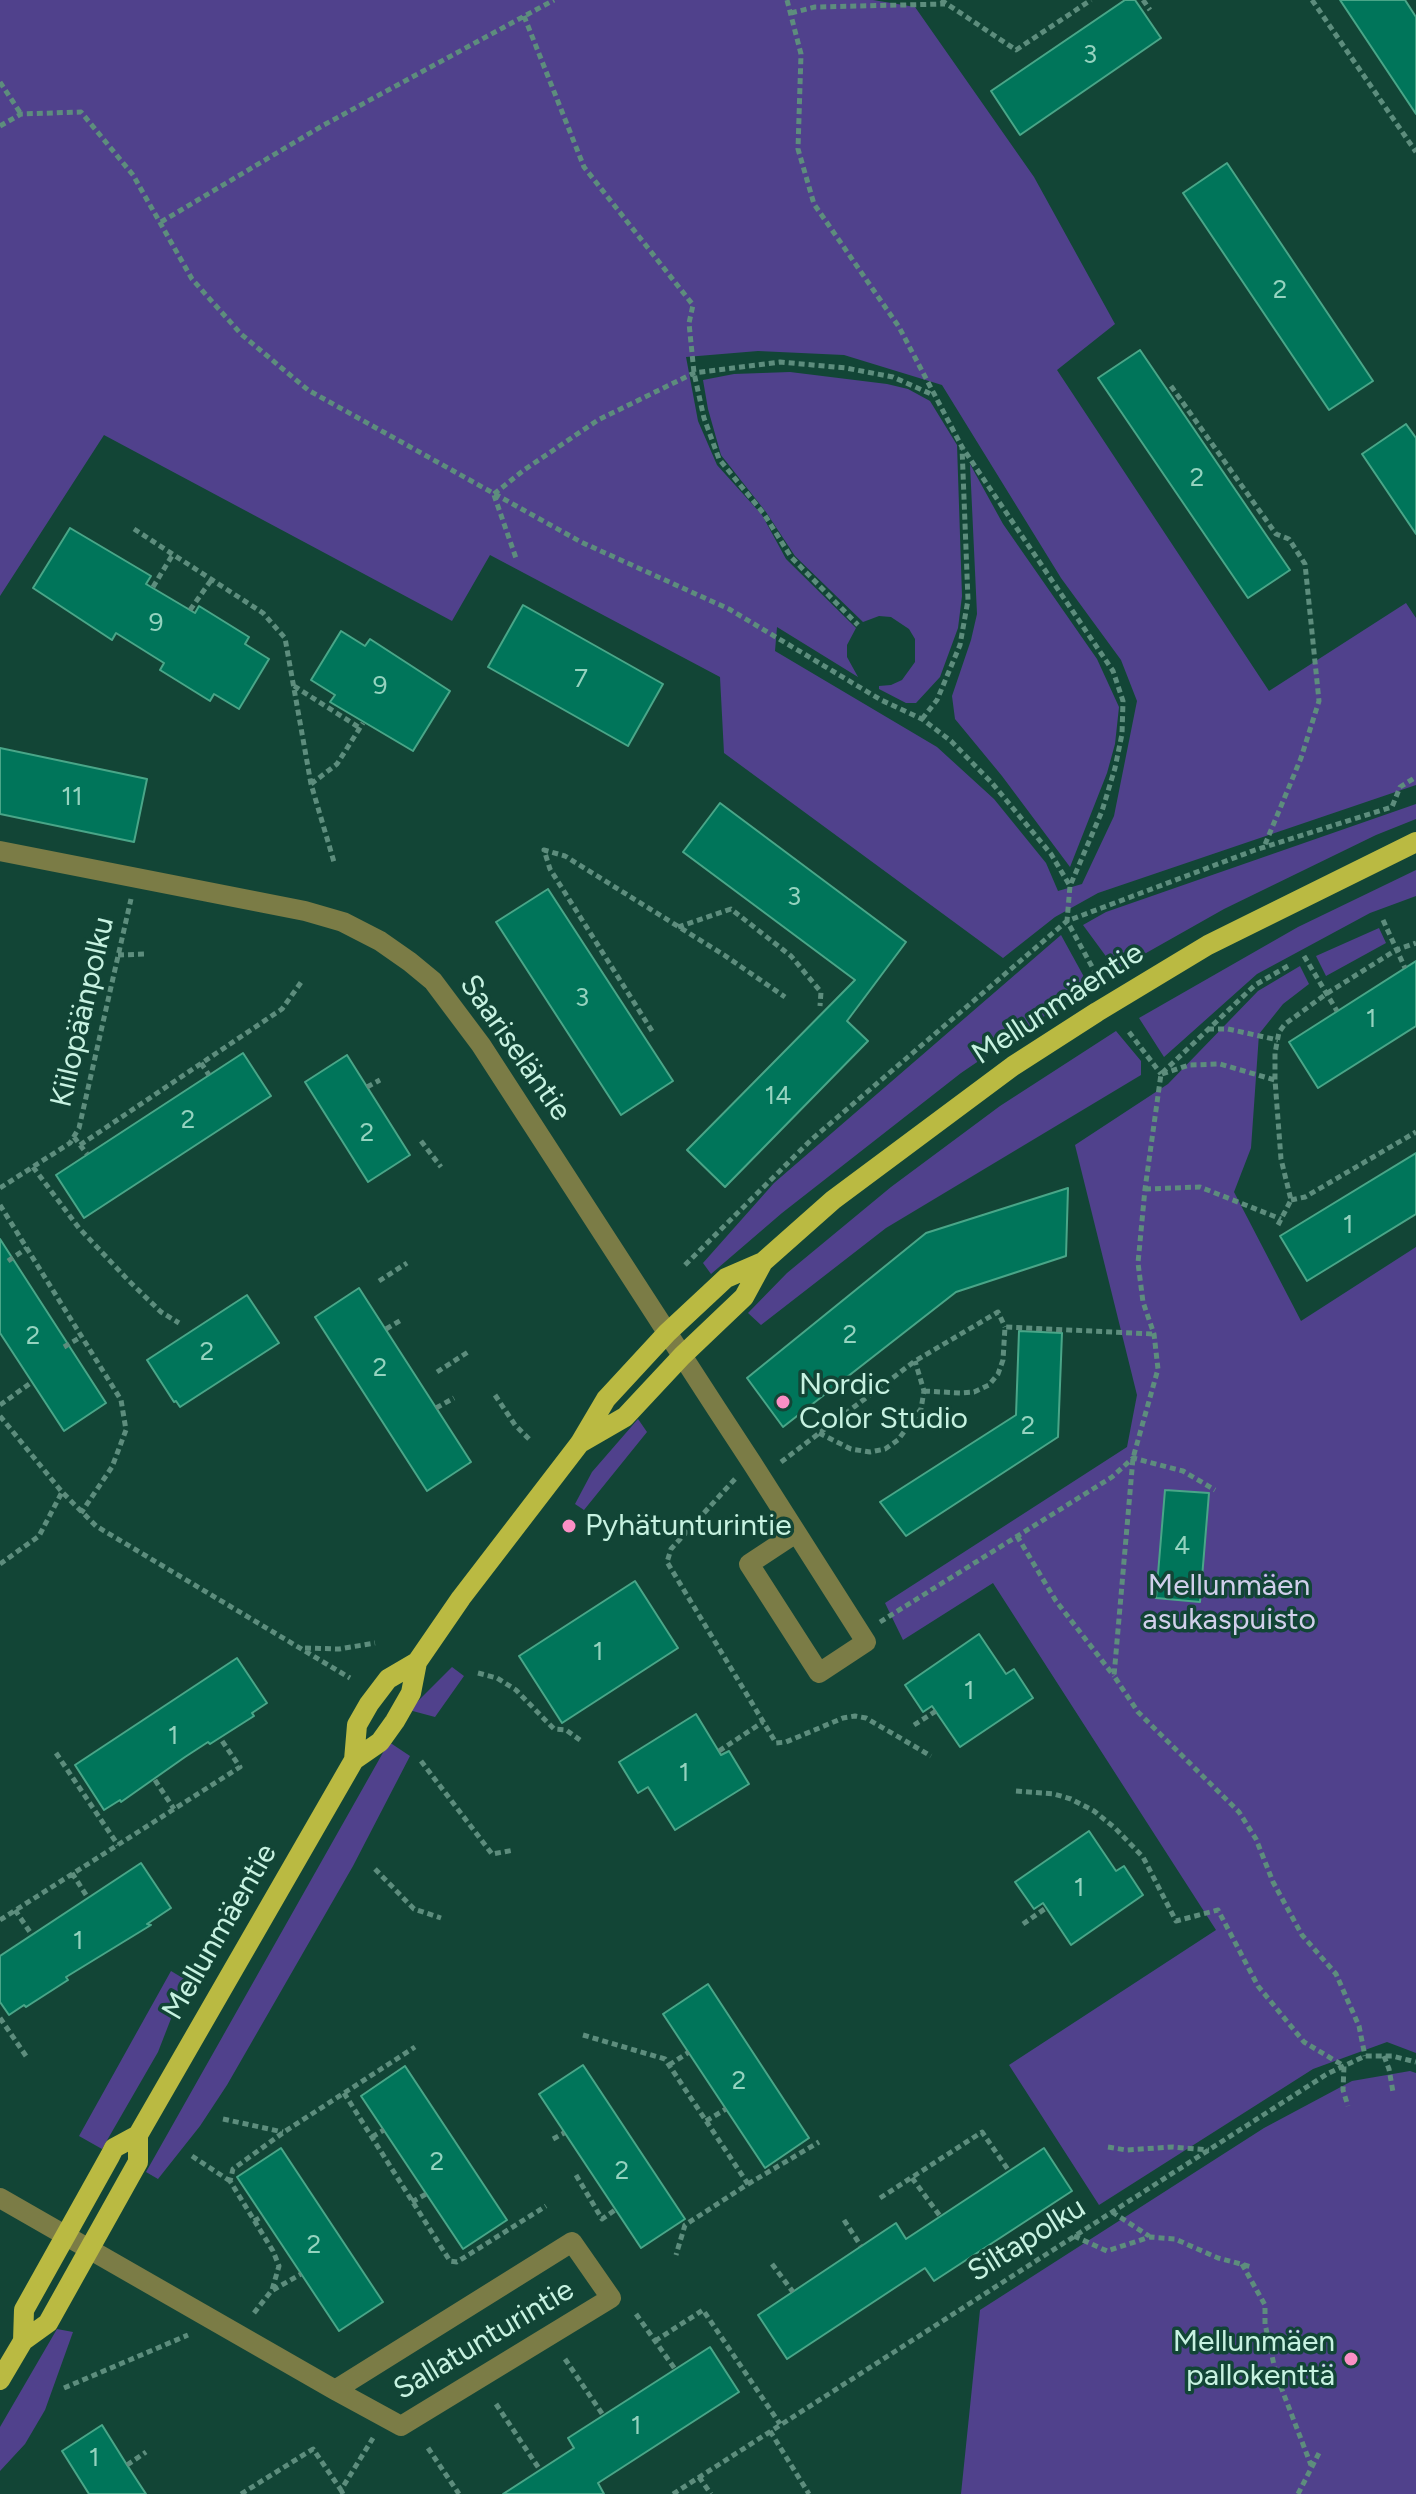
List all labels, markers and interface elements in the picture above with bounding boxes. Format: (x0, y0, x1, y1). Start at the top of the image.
house number: 3 (1083, 39, 1097, 71)
house number: 2 (1273, 274, 1287, 306)
house number: 2 (1190, 462, 1204, 494)
house number: 9 (149, 607, 163, 639)
house number: 7 (574, 663, 588, 695)
house number: 9 (373, 670, 387, 702)
house number: 11 (61, 781, 83, 813)
house number: 3 (787, 881, 801, 913)
street label: Kiilopäänpolku (44, 913, 122, 1111)
street label: Mellunmäentie (966, 935, 1150, 1073)
street label: Saariseläntie (452, 968, 578, 1128)
house number: 3 (575, 982, 589, 1014)
house number: 1 (1366, 1003, 1376, 1035)
house number: 14 (765, 1080, 791, 1112)
house number: 2 (181, 1104, 195, 1136)
house number: 2 (360, 1117, 374, 1149)
house number: 1 (1343, 1209, 1353, 1241)
house number: 2 (843, 1319, 857, 1351)
house number: 2 (26, 1320, 40, 1352)
house number: 2 (200, 1336, 214, 1368)
house number: 2 (373, 1352, 387, 1384)
place label: Nordic Color Studio (799, 1367, 968, 1438)
marker: Nordic Color Studio (774, 1393, 792, 1411)
house number: 2 (1021, 1410, 1035, 1442)
place label: Pyhätunturintie (585, 1508, 792, 1544)
marker: Pyhätunturintie (560, 1517, 578, 1535)
house number: 4 (1174, 1530, 1190, 1562)
park label: Mellunmäen asukaspuisto (1142, 1568, 1316, 1638)
house number: 1 (593, 1636, 603, 1668)
house number: 1 (964, 1675, 974, 1707)
house number: 1 (168, 1720, 178, 1752)
house number: 1 (679, 1757, 689, 1789)
street label: Mellunmäentie (155, 1838, 285, 2026)
house number: 1 (1074, 1872, 1084, 1904)
house number: 1 (73, 1925, 83, 1957)
house number: 2 (732, 2065, 746, 2097)
house number: 2 (430, 2146, 444, 2178)
house number: 2 (615, 2155, 629, 2187)
street label: Siltapolku (962, 2190, 1092, 2290)
house number: 2 (307, 2229, 321, 2261)
street label: Sallatunturintie (387, 2272, 581, 2408)
place label: Mellunmäen pallokenttä (1173, 2324, 1335, 2394)
marker: Mellunmäen pallokenttä (1342, 2350, 1360, 2368)
house number: 1 (631, 2410, 641, 2442)
house number: 1 (89, 2442, 99, 2474)

